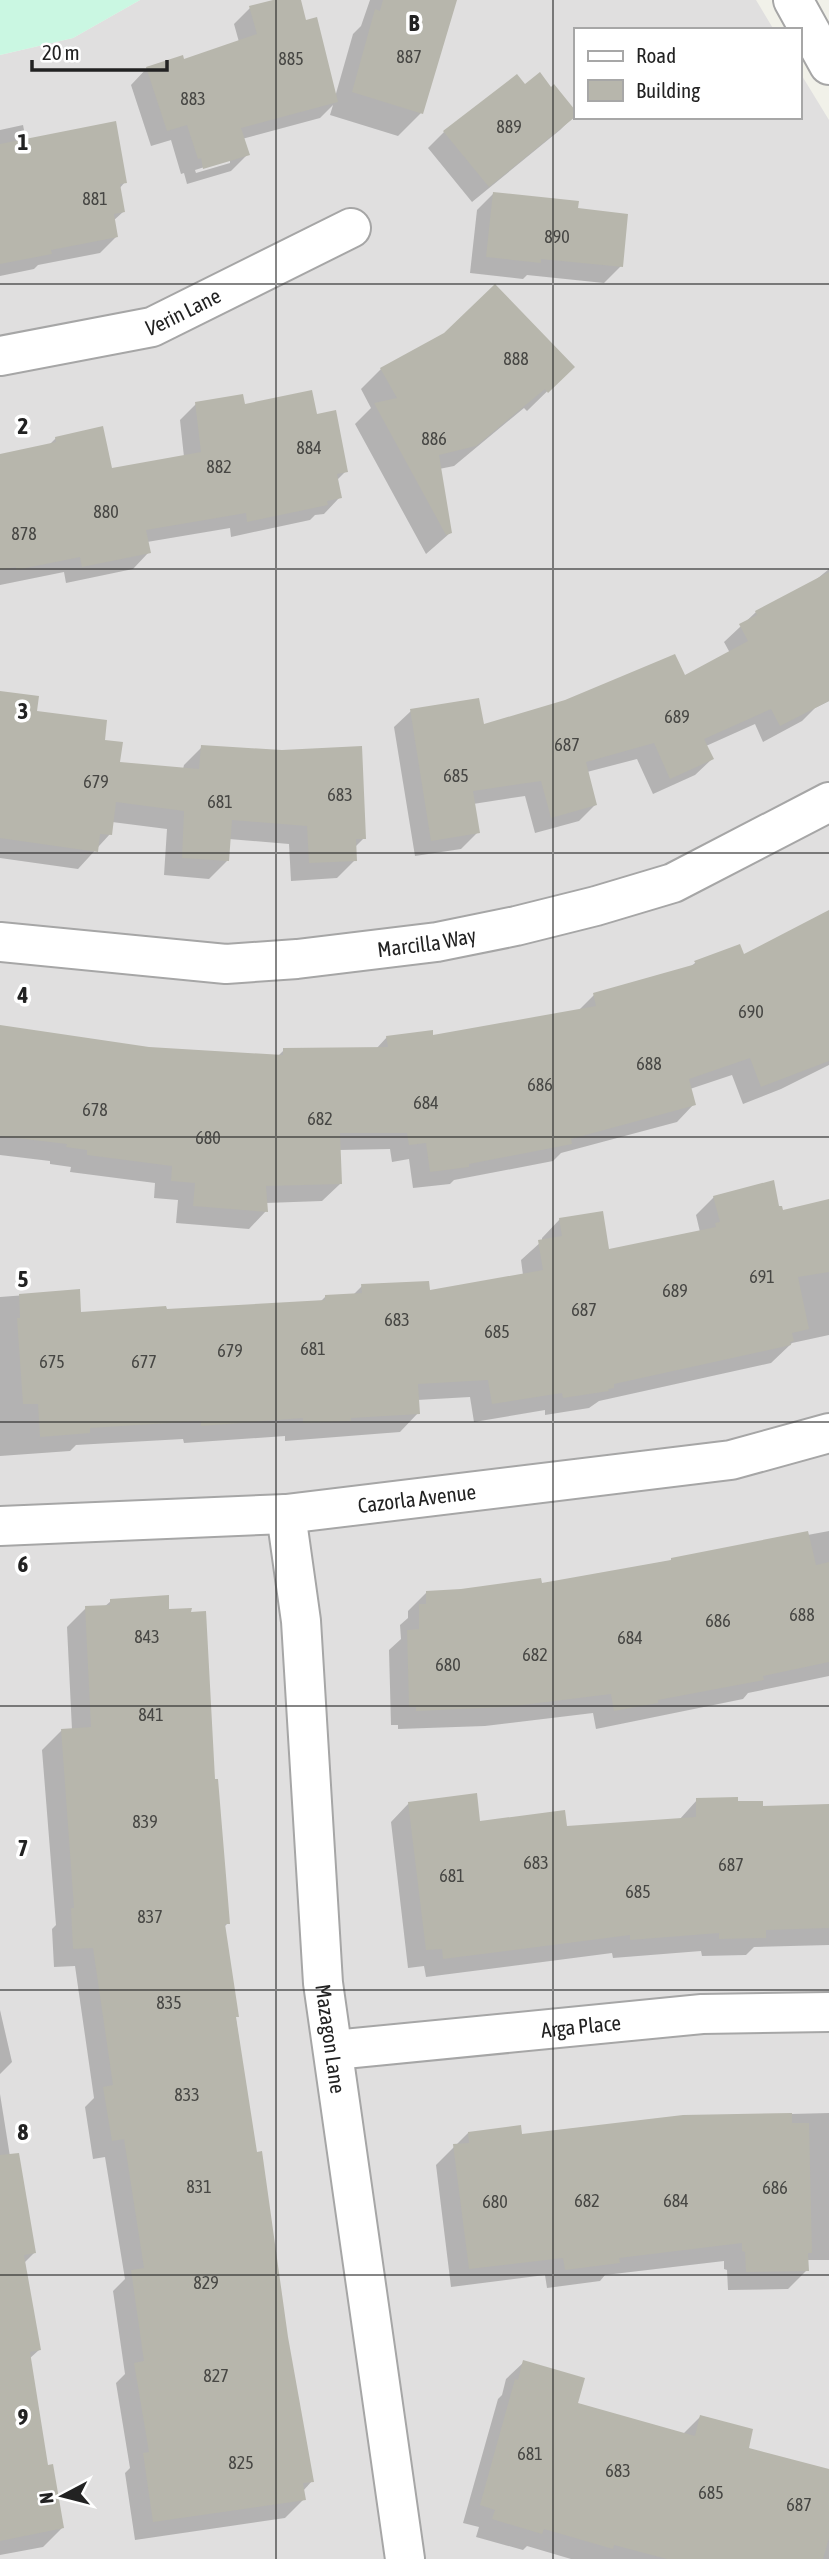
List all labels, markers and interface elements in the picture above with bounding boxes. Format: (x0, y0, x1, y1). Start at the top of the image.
text: B (409, 10, 420, 36)
scale bar (32, 28, 166, 72)
legend (574, 28, 801, 119)
text: 20 m (42, 40, 80, 64)
text: Road (636, 43, 676, 67)
house number: 887 (396, 46, 422, 67)
house number: 885 (278, 48, 304, 69)
text: Building (636, 78, 700, 102)
house number: 883 (180, 88, 206, 109)
house number: 889 (496, 116, 522, 137)
text: 1 (18, 129, 29, 155)
house number: 881 (82, 188, 108, 209)
house number: 890 (544, 226, 570, 247)
street label: Verin Lane (144, 283, 224, 340)
house number: 888 (503, 348, 529, 369)
text: 2 (18, 413, 28, 439)
house number: 886 (421, 428, 447, 449)
house number: 884 (296, 437, 322, 458)
house number: 882 (206, 456, 232, 477)
house number: 880 (93, 501, 119, 522)
house number: 878 (11, 523, 37, 544)
text: 3 (18, 698, 28, 724)
house number: 689 (664, 706, 690, 727)
house number: 687 (554, 734, 580, 755)
house number: 685 (443, 765, 469, 786)
house number: 679 (83, 771, 109, 792)
house number: 683 (327, 784, 353, 805)
house number: 681 (207, 791, 233, 812)
street label: Marcilla Way (376, 922, 478, 961)
text: 4 (17, 982, 29, 1008)
house number: 690 (738, 1001, 764, 1022)
house number: 688 (636, 1053, 662, 1074)
house number: 686 (527, 1074, 553, 1095)
house number: 684 (413, 1092, 439, 1113)
house number: 678 (82, 1099, 108, 1120)
house number: 682 (307, 1108, 333, 1129)
house number: 680 (195, 1127, 221, 1148)
text: 5 (18, 1266, 29, 1292)
house number: 691 (749, 1266, 775, 1287)
house number: 689 (662, 1280, 688, 1301)
house number: 687 (571, 1299, 597, 1320)
house number: 683 (384, 1309, 410, 1330)
house number: 685 (484, 1321, 510, 1342)
house number: 681 (300, 1338, 326, 1359)
house number: 679 (217, 1340, 243, 1361)
house number: 675 (39, 1351, 65, 1372)
house number: 677 (131, 1351, 157, 1372)
street label: Cazorla Avenue (356, 1479, 477, 1517)
text: 6 (18, 1551, 29, 1577)
house number: 688 (789, 1604, 815, 1625)
house number: 686 (705, 1610, 731, 1631)
house number: 843 (134, 1626, 160, 1647)
house number: 684 (617, 1627, 643, 1648)
house number: 682 (522, 1644, 548, 1665)
house number: 680 (435, 1654, 461, 1675)
house number: 841 (138, 1704, 164, 1725)
house number: 839 (132, 1811, 158, 1832)
text: 7 (18, 1835, 28, 1861)
house number: 683 (523, 1852, 549, 1873)
house number: 687 (718, 1854, 744, 1875)
house number: 681 (439, 1865, 465, 1886)
house number: 685 (625, 1881, 651, 1902)
house number: 837 (137, 1906, 163, 1927)
street label: Mazagon Lane (311, 1982, 351, 2095)
house number: 835 (156, 1992, 182, 2013)
street label: Arga Place (540, 2010, 622, 2042)
house number: 833 (174, 2084, 200, 2105)
text: 8 (18, 2119, 29, 2145)
house number: 831 (186, 2176, 212, 2197)
house number: 686 (762, 2177, 788, 2198)
house number: 682 (574, 2190, 600, 2211)
house number: 684 (663, 2190, 689, 2211)
house number: 680 (482, 2191, 508, 2212)
house number: 829 (193, 2272, 219, 2293)
house number: 827 (203, 2365, 229, 2386)
text: 9 (18, 2404, 29, 2430)
house number: 681 (517, 2443, 543, 2464)
house number: 825 (228, 2452, 254, 2473)
house number: 683 (605, 2460, 631, 2481)
north arrow (28, 2461, 98, 2531)
house number: 685 (698, 2482, 724, 2503)
text: N (35, 2491, 58, 2505)
house number: 687 (786, 2494, 812, 2515)

